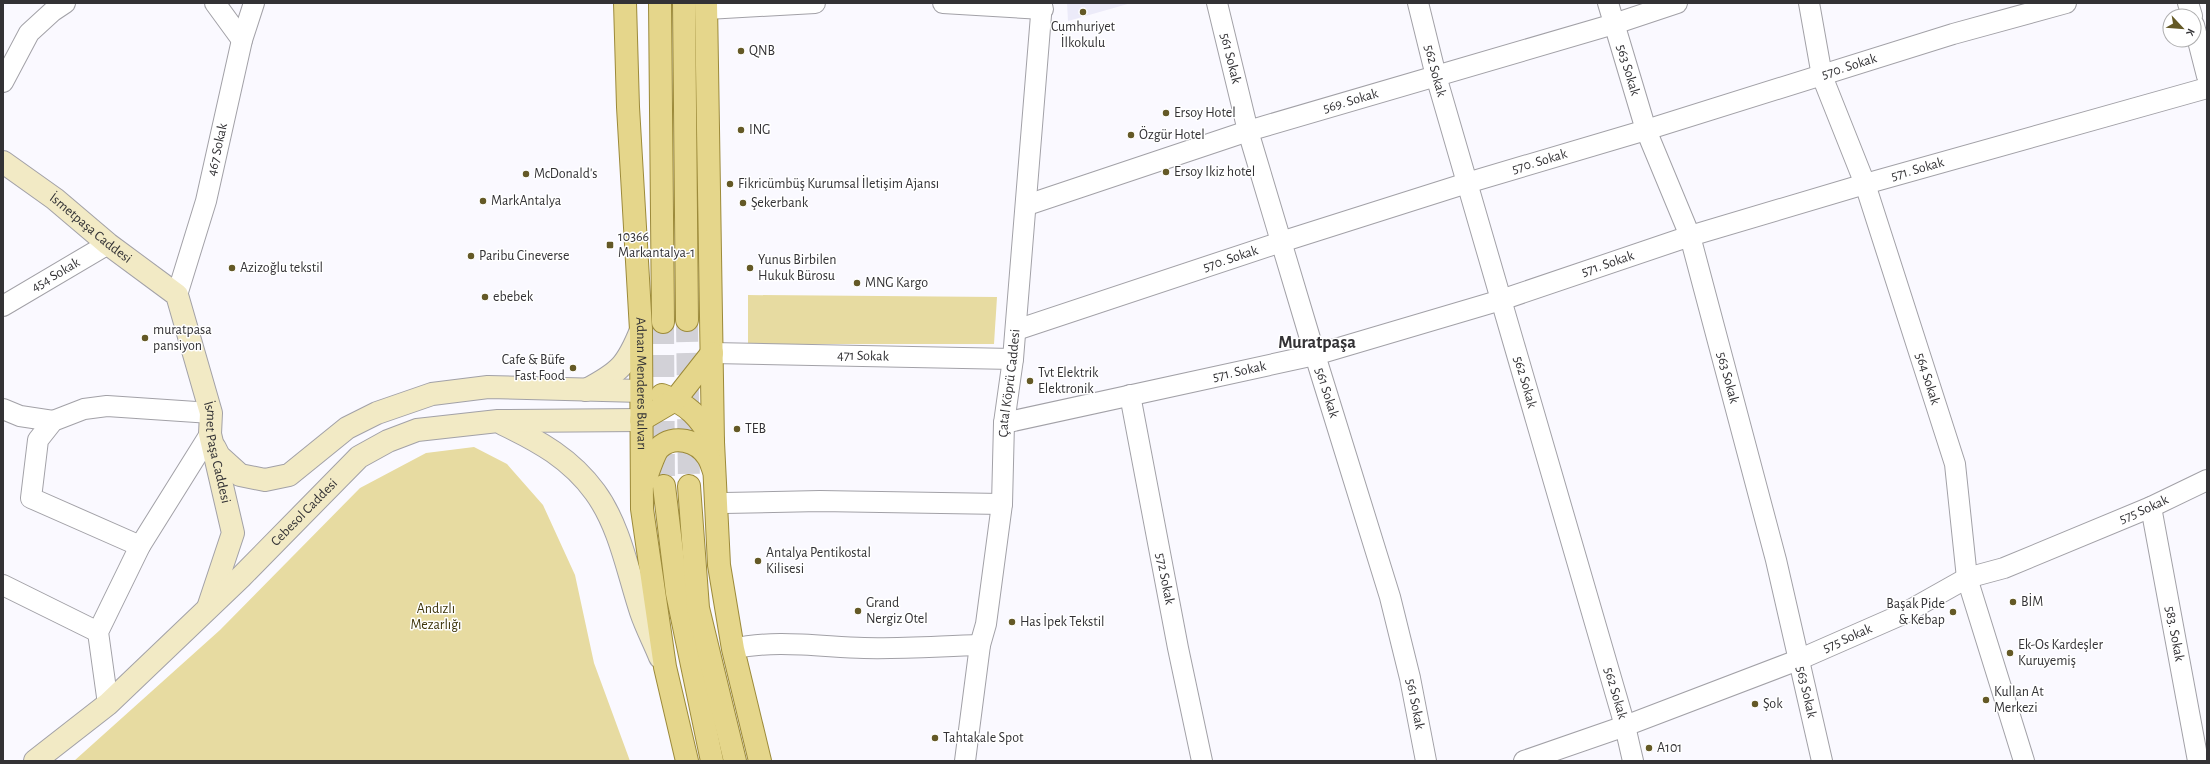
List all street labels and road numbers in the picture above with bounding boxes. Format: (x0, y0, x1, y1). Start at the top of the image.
street label: 561 Sokak (1218, 32, 1243, 86)
street label: 562 Sokak (1422, 43, 1449, 99)
street label: 563 Sokak (1614, 43, 1643, 98)
street label: 570. Sokak (1820, 51, 1879, 82)
street label: 569. Sokak (1321, 86, 1380, 116)
street label: 467 Sokak (205, 121, 230, 177)
street label: 570. Sokak (1510, 147, 1569, 176)
street label: 571. Sokak (1890, 155, 1946, 183)
street label: İsmetpaşa Caddesi (47, 188, 134, 266)
street label: 570. Sokak (1201, 243, 1260, 274)
street label: 571. Sokak (1580, 248, 1636, 279)
street label: 454 Sokak (29, 255, 83, 295)
street label: Adnan Menderes Bulvarı (633, 317, 649, 450)
street label: Çatal Köprü Caddesi (997, 329, 1022, 438)
street label: 471 Sokak (837, 348, 890, 364)
street label: 563 Sokak (1714, 350, 1741, 406)
street label: 564 Sokak (1913, 351, 1943, 407)
street label: 562 Sokak (1511, 355, 1539, 410)
street label: 571. Sokak (1211, 359, 1268, 384)
street label: 561 Sokak (1312, 366, 1341, 420)
street label: İsmet Paşa Caddesi (201, 399, 233, 505)
street label: Cebesol Caddesi (268, 476, 340, 549)
street label: 575 Sokak (2117, 492, 2171, 526)
street label: 572 Sokak (1153, 552, 1177, 606)
street label: 583. Sokak (2162, 605, 2187, 663)
street label: 575 Sokak (1821, 621, 1875, 655)
street label: 563 Sokak (1794, 665, 1819, 720)
street label: 562 Sokak (1601, 666, 1630, 721)
street label: 561 Sokak (1403, 677, 1427, 732)

